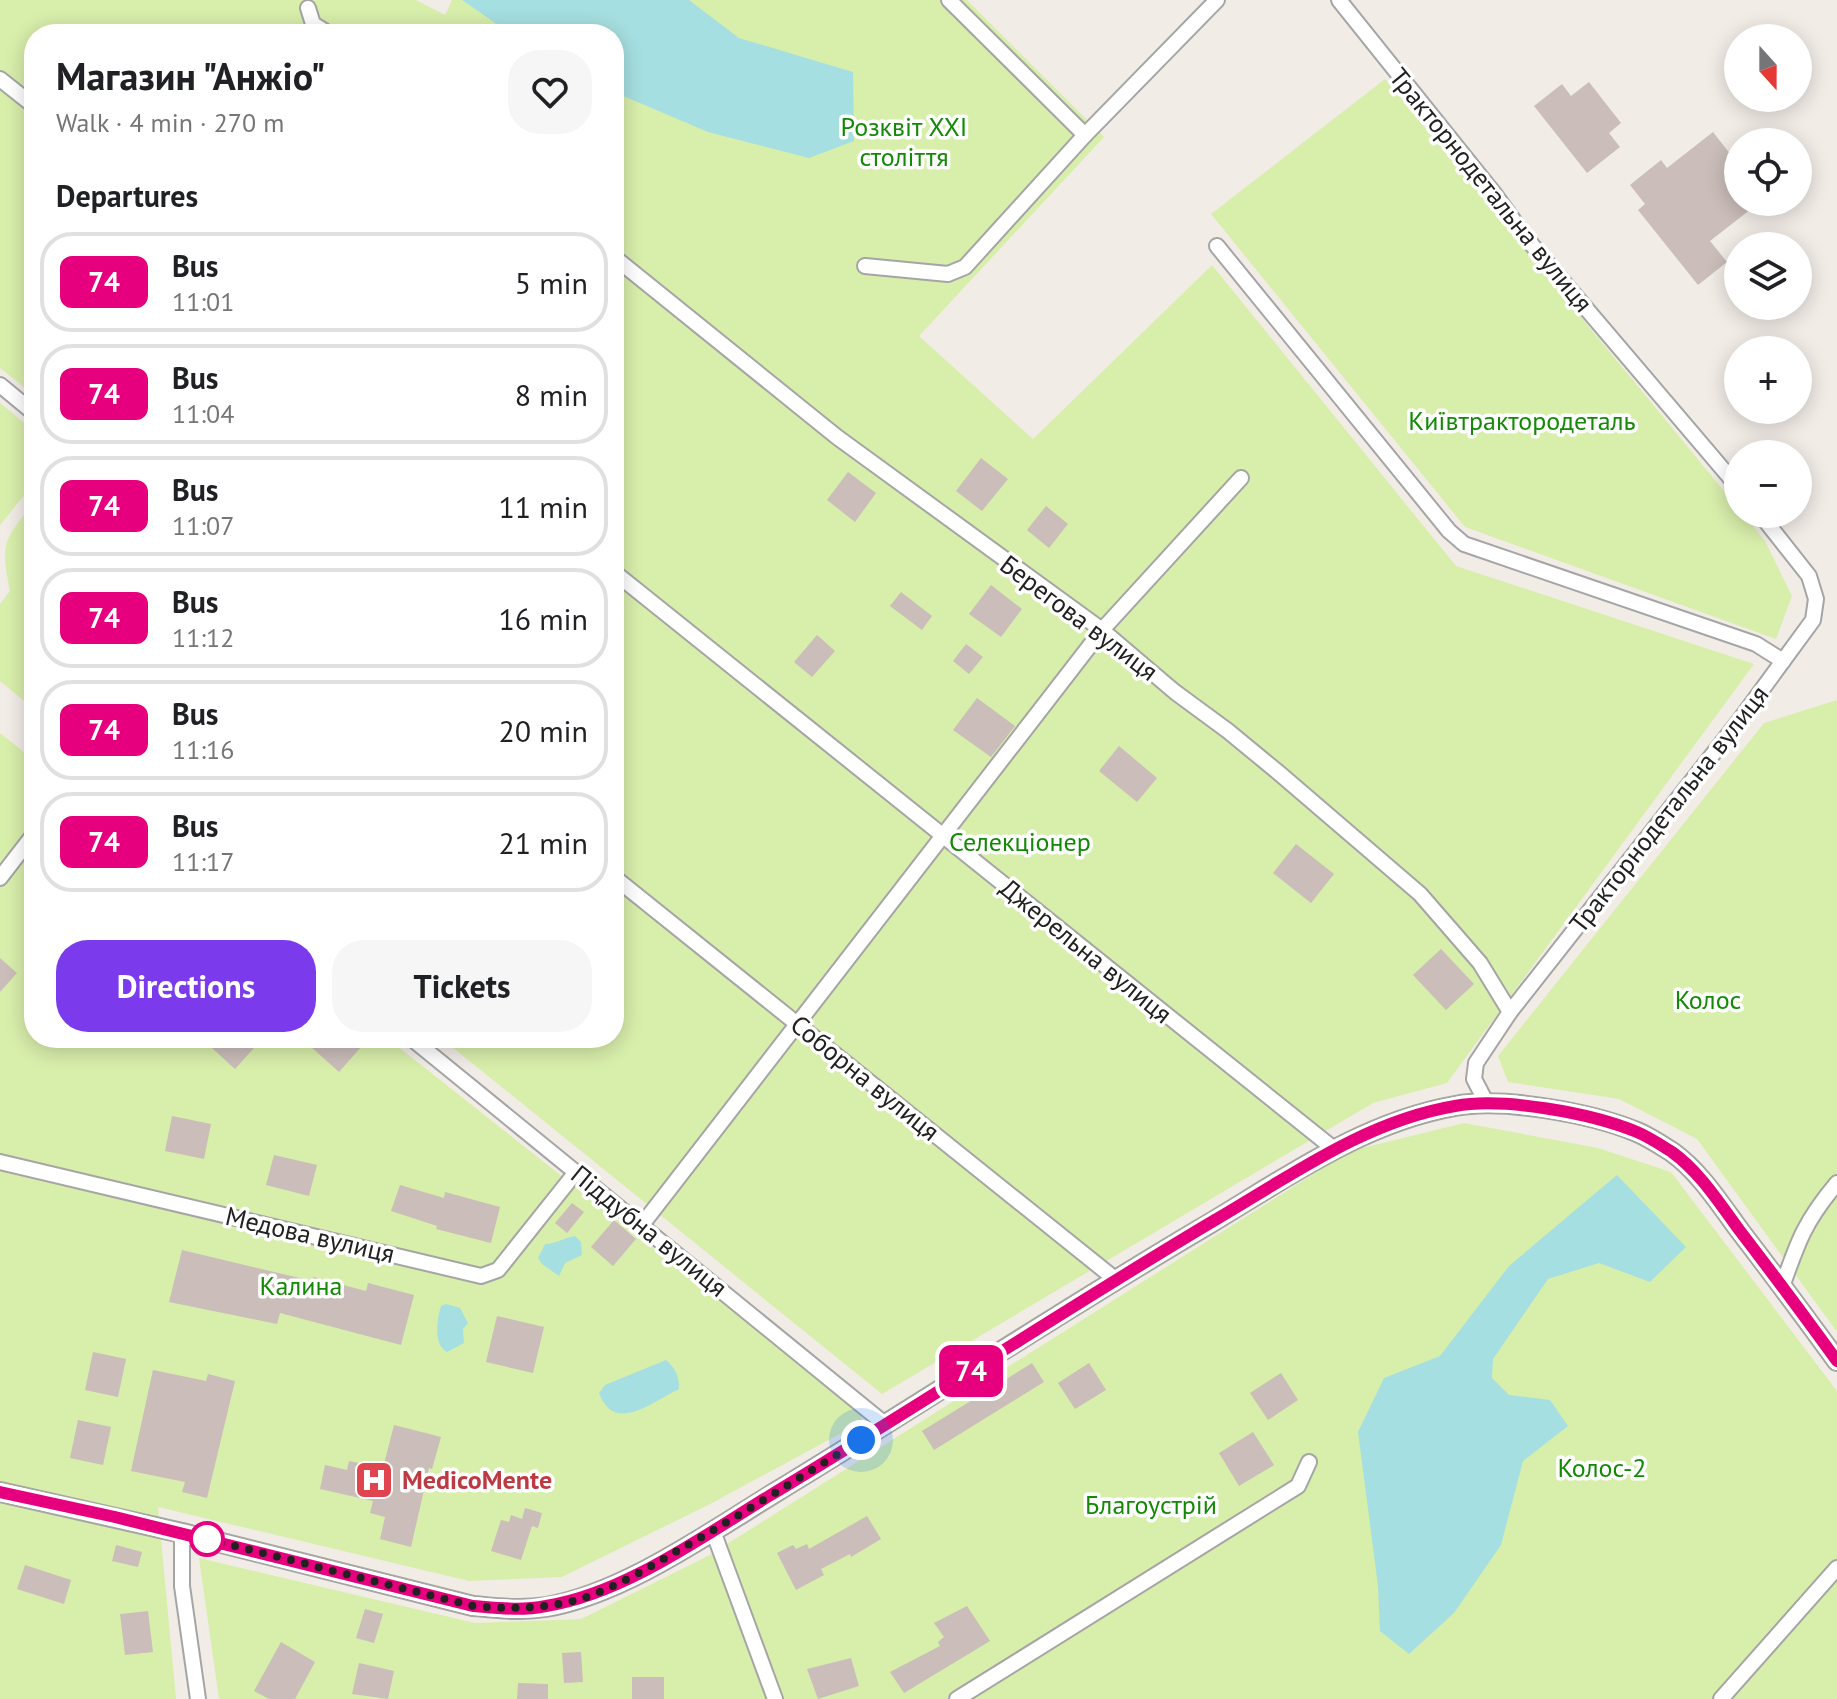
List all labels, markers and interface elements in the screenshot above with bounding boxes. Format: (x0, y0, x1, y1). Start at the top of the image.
north arrow (1724, 24, 1812, 112)
map controls (1724, 24, 1812, 528)
button: heart (508, 50, 592, 134)
text: Магазин "Анжіо" (56, 51, 326, 100)
street label: Тракторнодетальна вулиця (1383, 61, 1600, 319)
text: Walk · 4 min · 270 m (56, 106, 284, 139)
park label: Розквіт XXI століття (841, 110, 967, 173)
button: locate (1724, 128, 1812, 216)
text: Departures (56, 176, 198, 215)
button: layers (1724, 232, 1812, 320)
text: Bus (172, 246, 219, 285)
text: 74 (88, 263, 120, 300)
text: 5 min (515, 263, 588, 302)
text: 11:01 (172, 285, 234, 318)
button: + (1724, 336, 1812, 424)
text: Bus (172, 358, 219, 397)
text: 74 (88, 375, 120, 412)
text: 8 min (515, 375, 588, 414)
text: 11:04 (172, 397, 234, 430)
park label: Київтрактородеталь (1408, 404, 1636, 437)
button: − (1724, 440, 1812, 528)
text: Bus (172, 470, 219, 509)
text: 74 (88, 487, 120, 524)
text: 11 min (498, 487, 588, 526)
text: 11:07 (172, 509, 234, 542)
street label: Берегова вулиця (994, 547, 1165, 688)
text: Bus (172, 582, 219, 621)
text: 74 (88, 599, 120, 636)
text: 16 min (498, 599, 588, 638)
text: 11:12 (172, 621, 234, 654)
street label: Тракторнодетальна вулиця (1562, 678, 1775, 939)
text: Bus (172, 694, 219, 733)
text: 74 (88, 711, 120, 748)
text: 20 min (498, 711, 588, 750)
text: 11:16 (172, 733, 234, 766)
text: Bus (172, 806, 219, 845)
text: 74 (88, 823, 120, 860)
text: 21 min (498, 823, 588, 862)
park label: Селекціонер (949, 825, 1091, 858)
text: 11:17 (172, 845, 234, 878)
street label: Джерельна вулиця (994, 871, 1179, 1030)
button: Directions (56, 940, 316, 1032)
button: Tickets (332, 940, 592, 1032)
park label: Колос (1675, 983, 1741, 1016)
street label: Соборна вулиця (784, 1007, 947, 1148)
street label: Піддубна вулиця (565, 1158, 734, 1304)
street label: Медова вулиця (222, 1199, 398, 1270)
park label: Калина (260, 1269, 342, 1302)
line badge: 74 (935, 1345, 1007, 1397)
text: 74 (955, 1352, 987, 1389)
your location (841, 1420, 881, 1460)
park label: Колос-2 (1557, 1451, 1647, 1484)
hospital icon: MedicoMente (353, 1459, 395, 1501)
place label: MedicoMente (402, 1463, 552, 1496)
park label: Благоустрій (1085, 1488, 1217, 1521)
unlabelled marker (190, 1522, 224, 1556)

